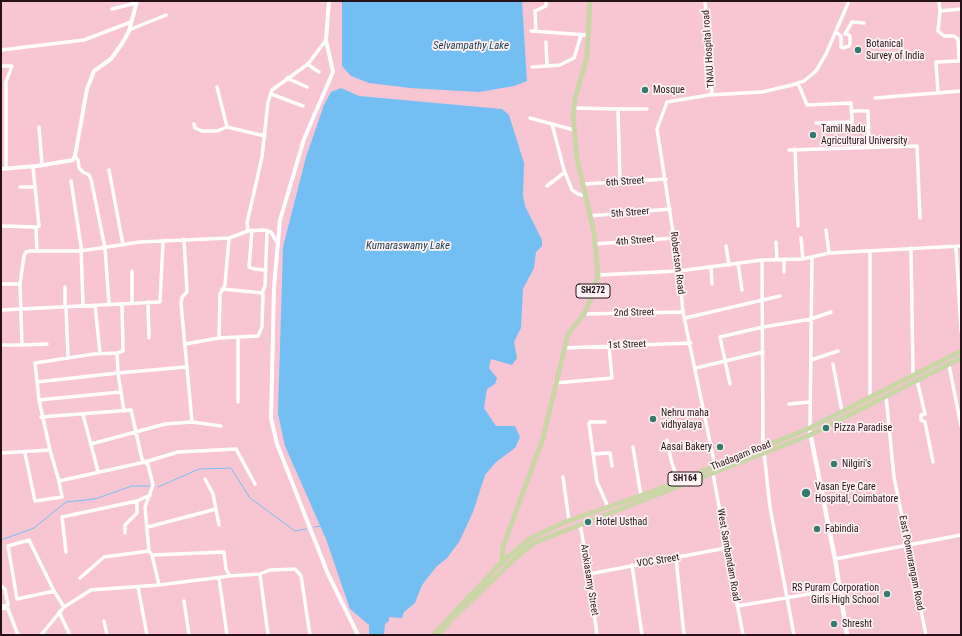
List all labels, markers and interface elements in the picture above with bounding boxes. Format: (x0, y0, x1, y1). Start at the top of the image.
street label: TNAU Hospital road (700, 10, 718, 88)
place label: Botanical Survey of India (866, 38, 924, 62)
water label: Selvampathy Lake (433, 39, 509, 53)
marker: Botanical Survey of India (853, 45, 863, 55)
place label: Mosque (653, 84, 685, 96)
marker: Mosque (640, 85, 650, 95)
place label: Tamil Nadu Agricultural University (821, 123, 907, 146)
marker: Tamil Nadu Agricultural University (808, 130, 818, 140)
street label: 6th Street (605, 175, 645, 189)
street label: 5th Streer (610, 205, 650, 221)
street label: Robertson Road (667, 231, 687, 295)
street label: 4th Street (615, 233, 655, 249)
water label: Kumaraswamy Lake (366, 239, 450, 253)
road number: SH272 (576, 284, 610, 298)
street label: 2nd Street (614, 307, 654, 319)
street label: 1st Street (608, 338, 646, 352)
place label: Nehru maha vidhyalaya (661, 407, 709, 430)
marker: Nehru maha vidhyalaya (648, 414, 658, 424)
place label: Pizza Paradise (834, 422, 892, 434)
marker: Pizza Paradise (821, 423, 831, 433)
street label: Thadagam Road (709, 438, 773, 474)
place label: Aasai Bakery (661, 441, 712, 453)
marker: Aasai Bakery (715, 442, 725, 452)
place label: Nilgiri's (842, 458, 871, 470)
marker: Nilgiri's (829, 459, 839, 469)
road number: SH164 (668, 472, 702, 486)
place label: Vasan Eye Care Hospital, Coimbatore (815, 481, 898, 504)
marker: Vasan Eye Care Hospital, Coimbatore (800, 487, 812, 499)
street label: West Sambandam Road (714, 508, 742, 602)
street label: East Ponnurangam Road (896, 514, 926, 612)
place label: Hotel Usthad (596, 516, 647, 528)
marker: Hotel Usthad (583, 517, 593, 527)
place label: Fabindia (825, 523, 859, 535)
marker: Fabindia (812, 524, 822, 534)
street label: Arokiasamy Street (577, 543, 601, 617)
street label: VOC Street (636, 552, 680, 570)
place label: RS Puram Corporation Girls High School (792, 582, 879, 606)
marker: RS Puram Corporation Girls High School (882, 589, 892, 599)
place label: Shresht (842, 618, 872, 630)
marker: Shresht (829, 619, 839, 629)

